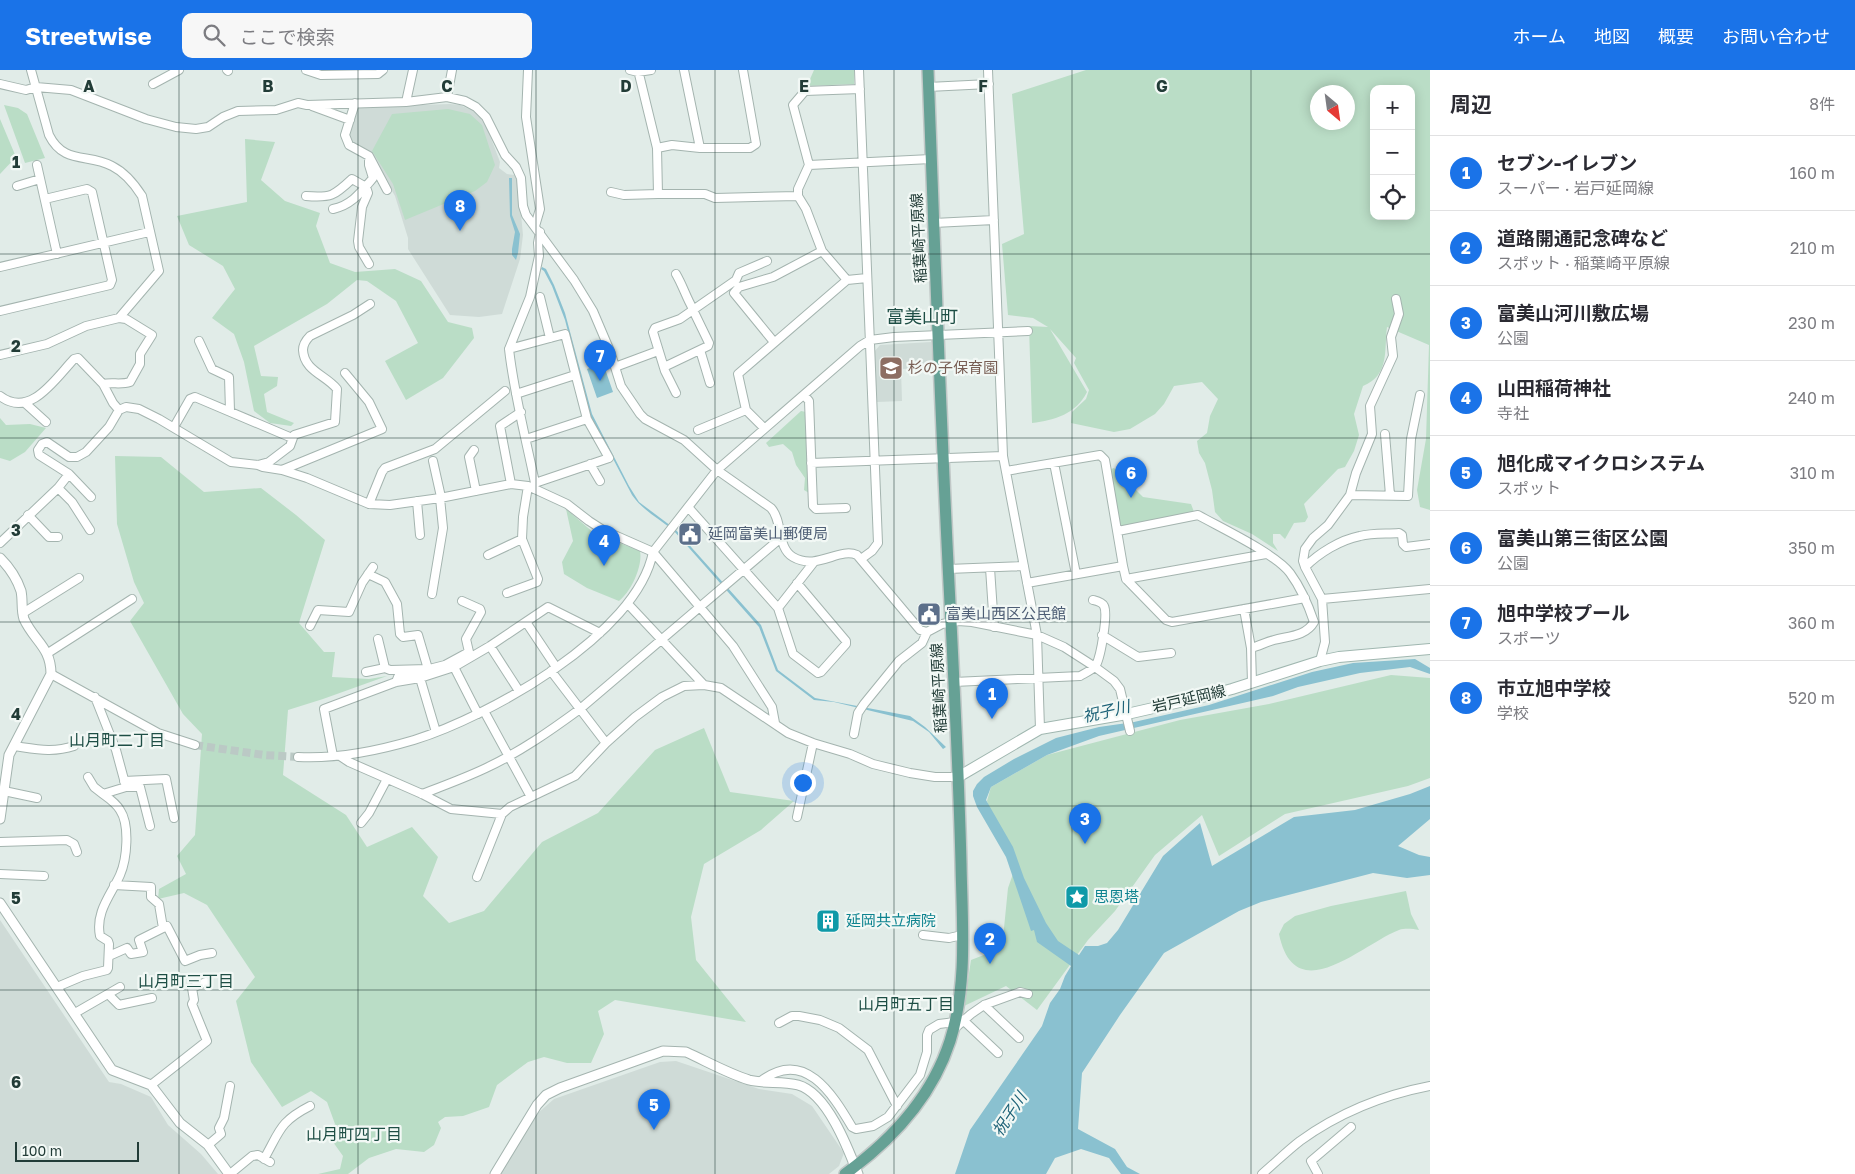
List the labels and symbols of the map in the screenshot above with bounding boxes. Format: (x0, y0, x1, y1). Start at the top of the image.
text: A (83, 76, 95, 96)
text: B (262, 76, 274, 96)
text: C (441, 76, 453, 96)
text: D (620, 76, 632, 96)
text: E (799, 76, 809, 96)
text: F (978, 76, 988, 96)
text: G (1156, 76, 1168, 96)
north arrow (1310, 85, 1355, 130)
text: 1 (12, 152, 20, 172)
pin: 8 (444, 190, 476, 231)
street label: 稲葉崎平原線 (907, 193, 929, 283)
district label: 富美山町 (886, 305, 958, 327)
text: 2 (11, 336, 21, 356)
pin: 7 (584, 340, 616, 381)
school or university icon: 杉の子保育園 (878, 355, 904, 381)
place label: 杉の子保育園 (908, 358, 998, 376)
pin: 6 (1115, 457, 1147, 498)
text: 3 (11, 520, 21, 540)
public building icon: 延岡富美山郵便局 (677, 521, 703, 547)
place label: 延岡富美山郵便局 (708, 524, 828, 542)
pin: 4 (588, 525, 620, 566)
public building icon: 富美山西区公民館 (916, 601, 942, 627)
place label: 富美山西区公民館 (946, 604, 1066, 622)
street label: 稲葉崎平原線 (927, 643, 949, 733)
pin: 1 (976, 678, 1008, 719)
street label: 岩戸延岡線 (1150, 681, 1227, 715)
water label: 祝子川 (1080, 695, 1134, 726)
text: 4 (11, 704, 21, 724)
district label: 山月町二丁目 (69, 730, 165, 750)
your location (790, 770, 816, 796)
pin: 3 (1069, 803, 1101, 844)
place icon: 思恩塔 (1064, 884, 1090, 910)
place label: 思恩塔 (1094, 887, 1139, 905)
text: 5 (11, 888, 21, 908)
building icon: 延岡共立病院 (815, 908, 841, 934)
place label: 延岡共立病院 (846, 911, 936, 929)
pin: 2 (974, 923, 1006, 964)
district label: 山月町三丁目 (138, 971, 234, 991)
district label: 山月町五丁目 (858, 994, 954, 1014)
text: 6 (11, 1072, 21, 1092)
water label: 祝子川 (988, 1087, 1032, 1140)
pin: 5 (638, 1089, 670, 1130)
district label: 山月町四丁目 (306, 1124, 402, 1144)
scale bar (15, 1139, 139, 1162)

